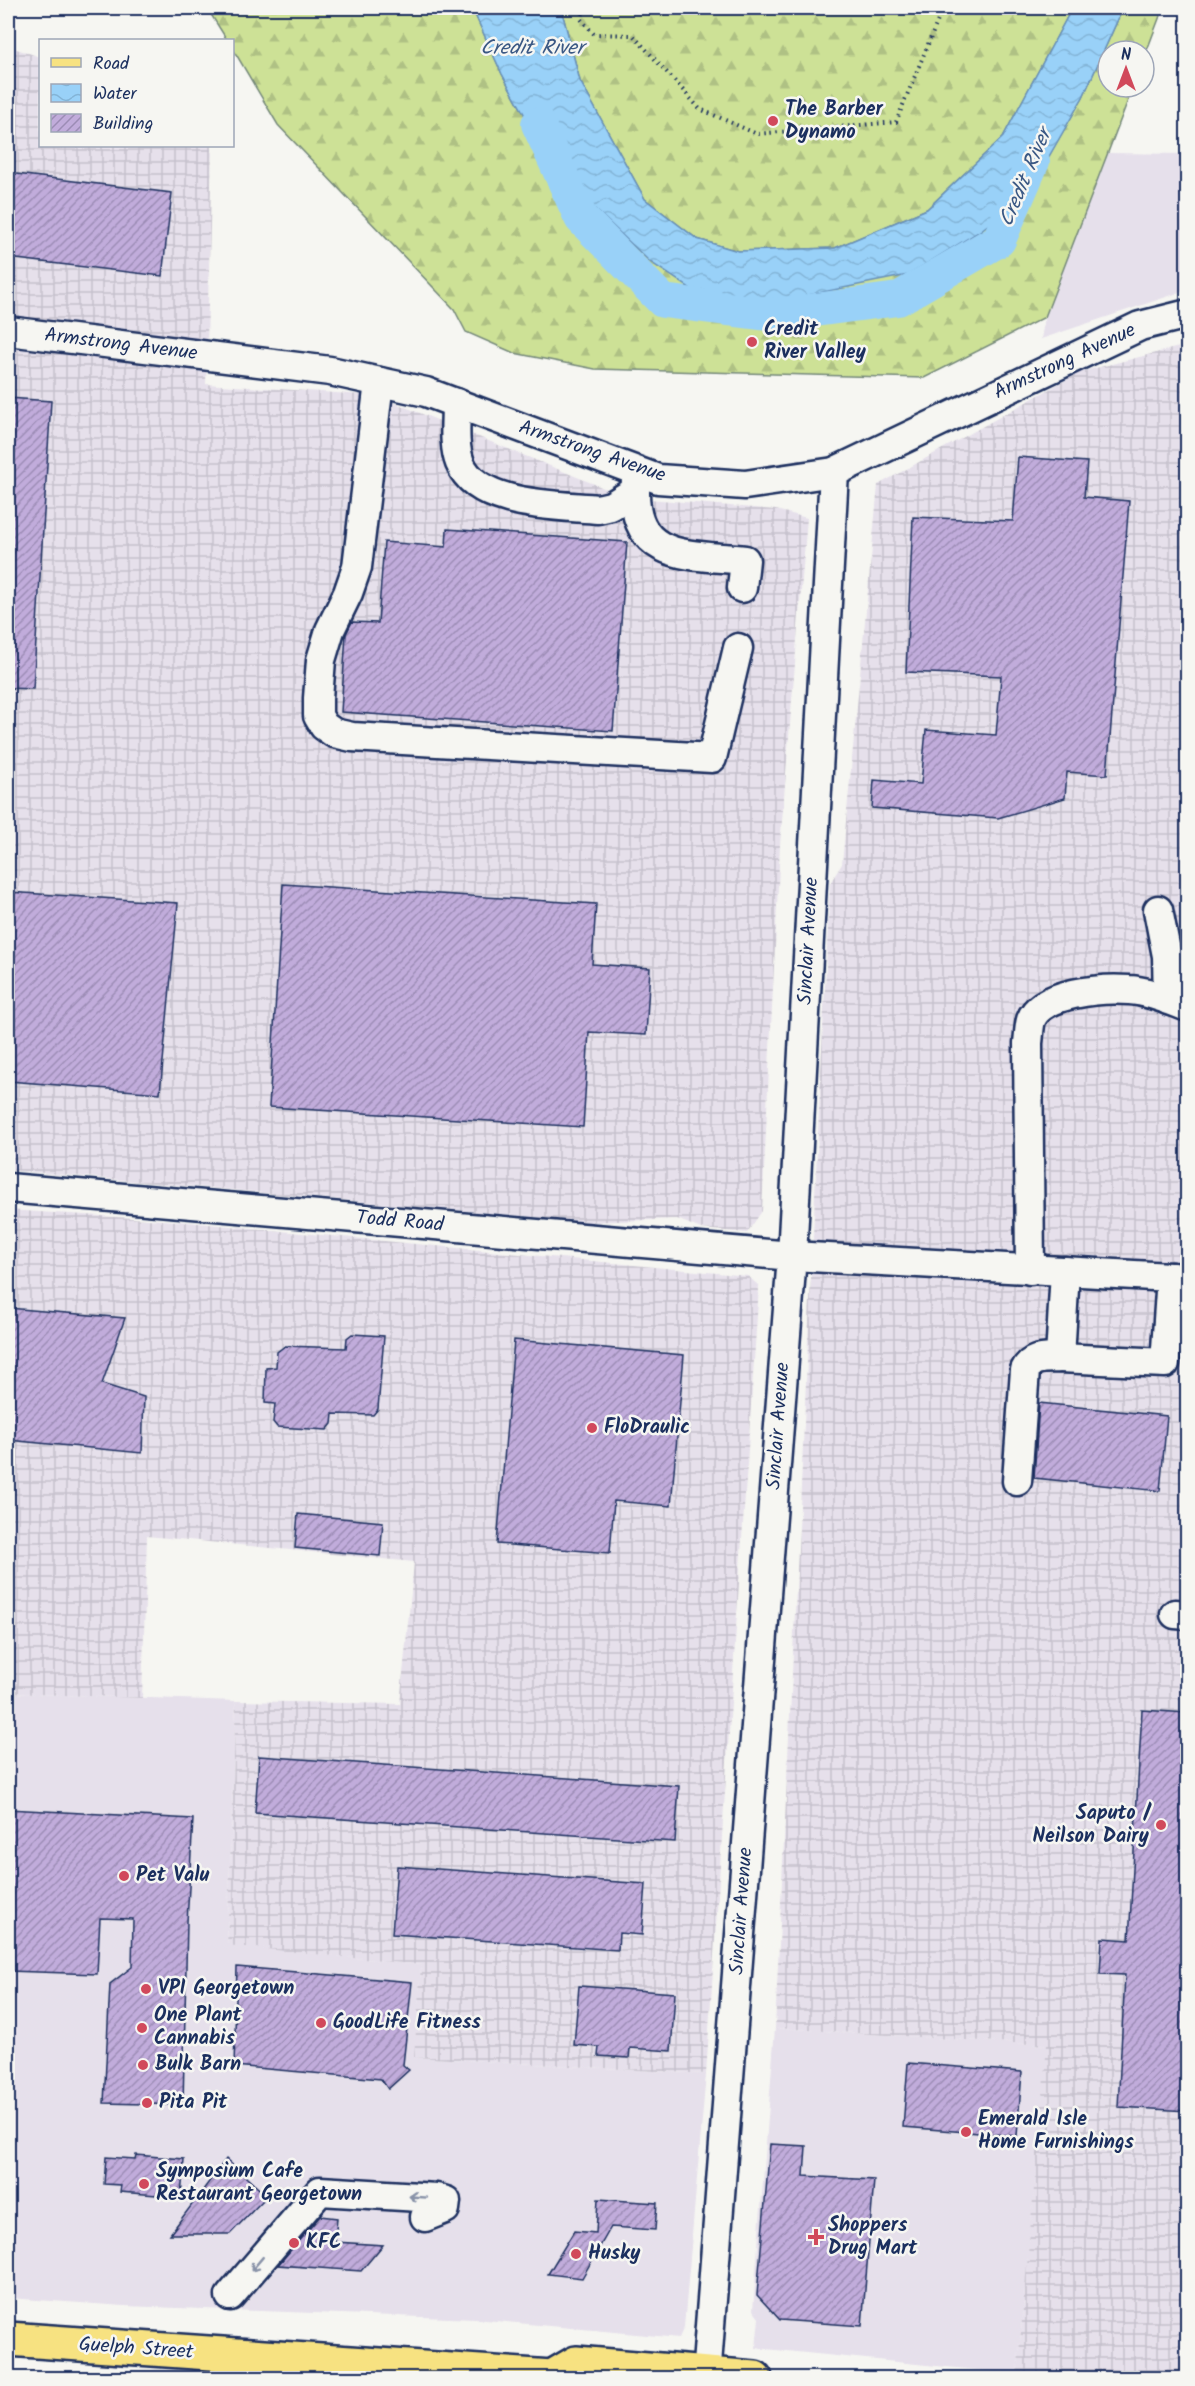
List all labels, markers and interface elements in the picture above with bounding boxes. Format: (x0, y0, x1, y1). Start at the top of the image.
water label: Credit River (480, 32, 588, 65)
legend (39, 39, 234, 147)
north arrow (1096, 39, 1156, 99)
text: N (1121, 43, 1131, 68)
text: Road (93, 50, 130, 79)
text: Water (93, 80, 138, 109)
place label: The Barber Dynamo (785, 94, 884, 149)
text: Building (93, 110, 153, 139)
marker: The Barber Dynamo (766, 114, 780, 128)
water label: Credit River (991, 120, 1063, 232)
place label: Credit River Valley (764, 314, 867, 369)
street label: Armstrong Avenue (989, 315, 1141, 409)
street label: Armstrong Avenue (43, 320, 199, 370)
marker: Credit River Valley (745, 335, 759, 349)
street label: Armstrong Avenue (514, 412, 670, 492)
street label: Sinclair Avenue (790, 876, 828, 1006)
street label: Todd Road (355, 1202, 446, 1242)
street label: Sinclair Avenue (759, 1361, 799, 1491)
place label: FloDraulic (604, 1412, 690, 1444)
marker: FloDraulic (585, 1421, 599, 1435)
place label: Saputo / Neilson Dairy (1033, 1798, 1152, 1853)
marker: Saputo / Neilson Dairy (1154, 1818, 1168, 1832)
street label: Sinclair Avenue (722, 1846, 762, 1976)
place label: Pet Valu (136, 1860, 210, 1892)
marker: Pet Valu (117, 1869, 131, 1883)
place label: VPI Georgetown (158, 1973, 294, 2005)
marker: VPI Georgetown (139, 1982, 153, 1996)
place label: One Plant Cannabis (154, 2000, 242, 2055)
place label: GoodLife Fitness (333, 2007, 481, 2039)
marker: GoodLife Fitness (314, 2016, 328, 2030)
marker: One Plant Cannabis (135, 2021, 149, 2035)
place label: Bulk Barn (155, 2049, 241, 2081)
marker: Bulk Barn (136, 2058, 150, 2072)
place label: Pita Pit (159, 2087, 228, 2119)
marker: Pita Pit (140, 2096, 154, 2110)
place label: Emerald Isle Home Furnishings (978, 2104, 1135, 2159)
marker: Emerald Isle Home Furnishings (959, 2125, 973, 2139)
place label: Symposium Cafe Restaurant Georgetown (156, 2156, 362, 2211)
marker: Symposium Cafe Restaurant Georgetown (137, 2177, 151, 2191)
one-way arrow (408, 2191, 428, 2202)
place label: Shoppers Drug Mart (828, 2210, 918, 2265)
place label: KFC (306, 2227, 341, 2259)
marker: Shoppers Drug Mart (809, 2230, 823, 2244)
marker: KFC (287, 2236, 301, 2250)
place label: Husky (588, 2238, 641, 2270)
marker: Husky (569, 2247, 583, 2261)
one-way arrow (250, 2256, 263, 2272)
street label: Guelph Street (78, 2329, 195, 2369)

